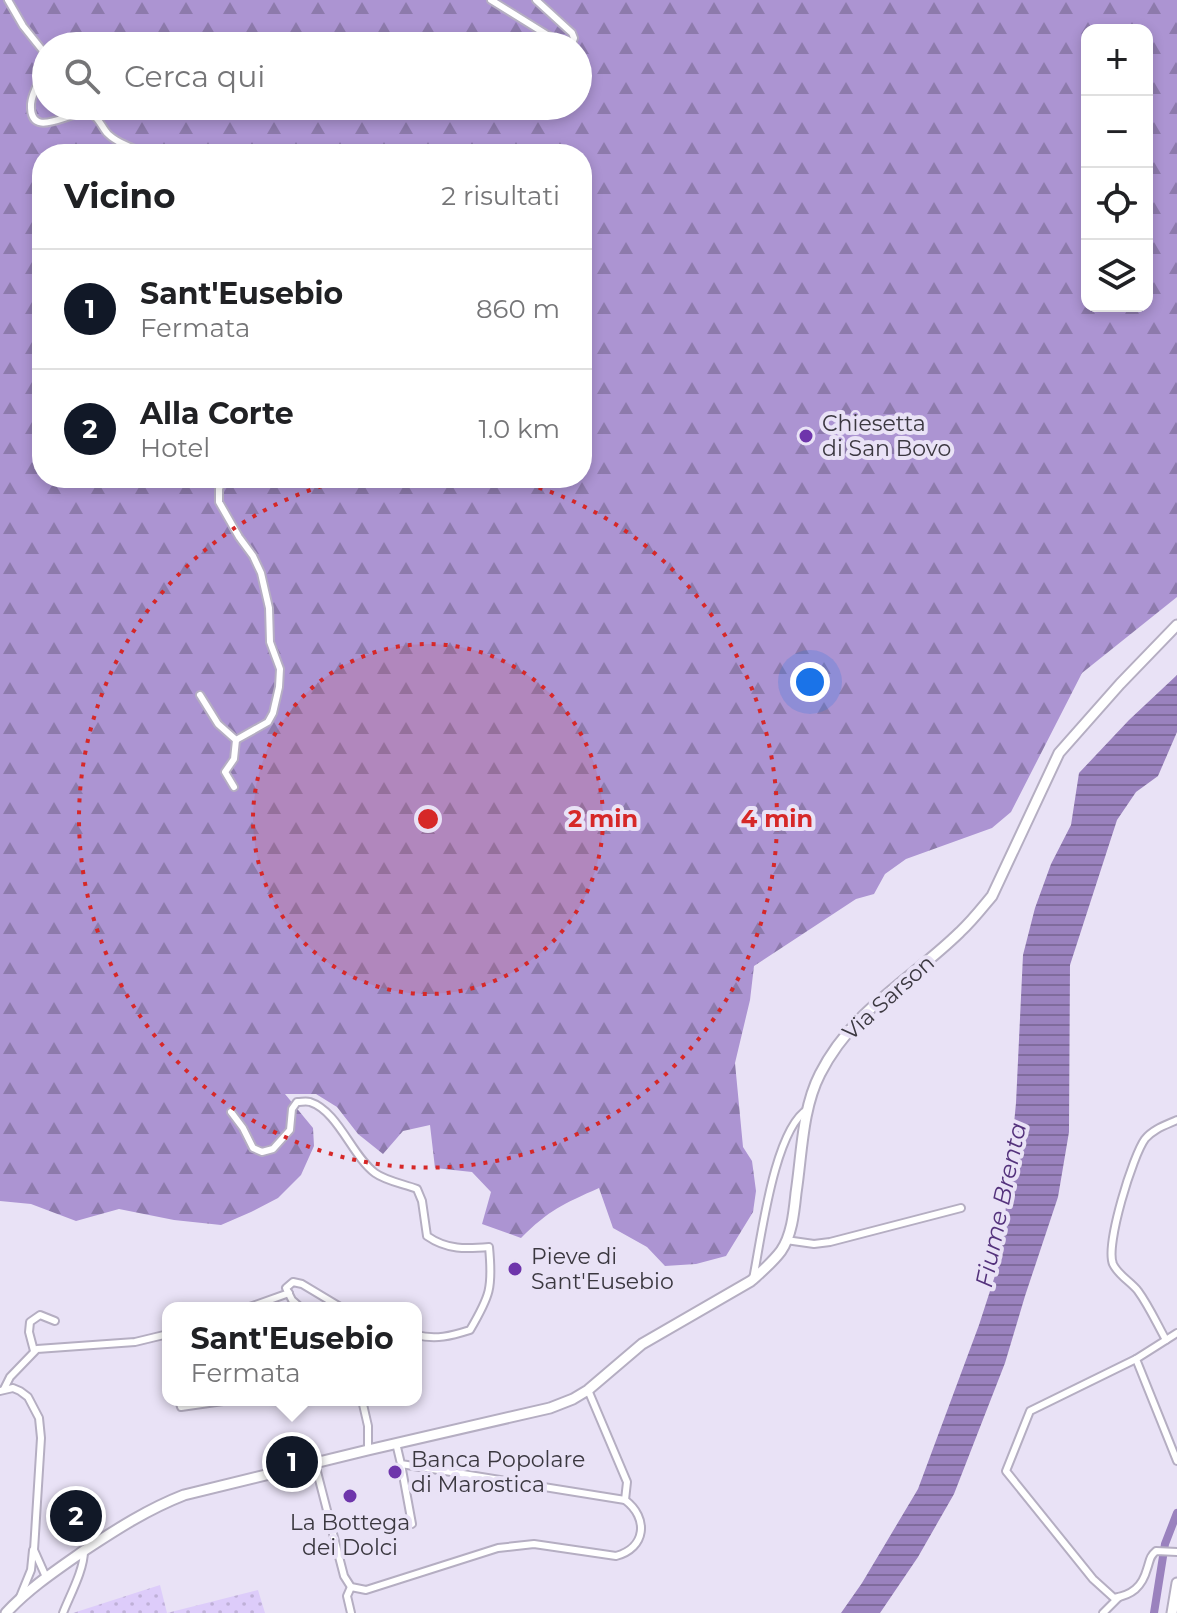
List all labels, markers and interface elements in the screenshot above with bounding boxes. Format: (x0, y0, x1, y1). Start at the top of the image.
map controls (1081, 24, 1153, 312)
button: + (1081, 24, 1153, 96)
search box (32, 32, 592, 120)
icon: search (60, 54, 104, 98)
text: Cerca qui (124, 58, 265, 95)
button: − (1081, 96, 1153, 168)
button: locate (1081, 168, 1153, 240)
text: Vicino (64, 175, 176, 217)
text: 2 risultati (441, 180, 560, 212)
button: layers (1081, 240, 1153, 312)
text: Sant'Eusebio (140, 275, 343, 312)
text: 1 (85, 293, 95, 325)
text: 860 m (476, 293, 560, 325)
text: Fermata (140, 312, 250, 344)
text: Alla Corte (140, 395, 294, 432)
place label: Chiesetta di San Bovo (822, 410, 951, 462)
text: 2 (82, 413, 98, 445)
text: 1.0 km (478, 413, 560, 445)
marker: Chiesetta di San Bovo (797, 427, 815, 445)
text: Hotel (140, 432, 210, 464)
your location (790, 662, 830, 702)
text: 2 min (568, 804, 638, 833)
text: 4 min (741, 804, 813, 833)
centre of rings (414, 805, 442, 833)
street label: Via Sarson (837, 949, 940, 1046)
water label: Fiume Brenta (969, 1120, 1032, 1290)
place label: Pieve di Sant'Eusebio (531, 1243, 674, 1295)
marker: Pieve di Sant'Eusebio (506, 1260, 524, 1278)
popup (162, 1302, 422, 1406)
text: Sant'Eusebio (190, 1320, 394, 1357)
text: Fermata (190, 1357, 301, 1389)
pin: 1 (266, 1432, 318, 1492)
place label: Banca Popolare di Marostica (411, 1446, 585, 1498)
marker: Banca Popolare di Marostica (386, 1463, 404, 1481)
pin: 2 (50, 1486, 102, 1546)
marker: La Bottega dei Dolci (341, 1487, 359, 1505)
place label: La Bottega dei Dolci (290, 1509, 410, 1561)

